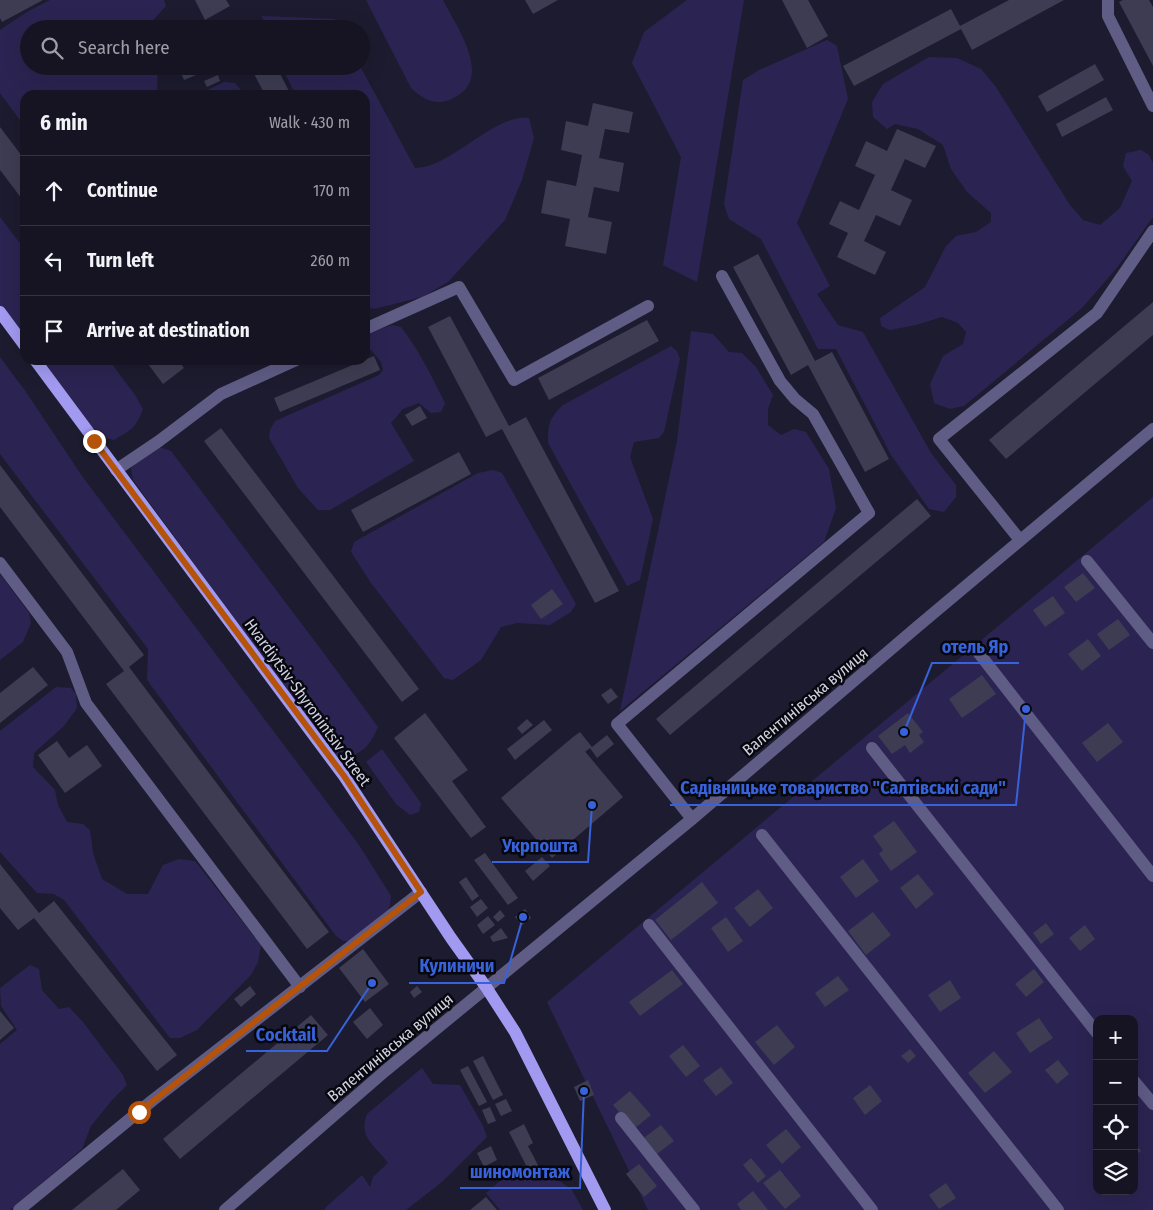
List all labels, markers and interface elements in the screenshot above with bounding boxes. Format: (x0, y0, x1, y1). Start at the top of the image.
search box (20, 20, 370, 75)
icon: search (38, 34, 66, 62)
text: Search here (78, 36, 170, 59)
text: 6 min (40, 110, 88, 136)
text: Walk · 430 m (269, 113, 350, 132)
icon: ahead (40, 177, 68, 205)
text: Continue (87, 179, 158, 202)
text: 170 m (313, 181, 350, 200)
icon: left (40, 247, 68, 275)
text: Turn left (87, 249, 154, 272)
text: 260 m (311, 251, 350, 270)
icon: arrive (40, 317, 68, 345)
text: Arrive at destination (87, 319, 250, 342)
route end (83, 430, 106, 453)
street label: Hvardiytsiv-Shyronintsiv Street (241, 615, 375, 790)
callout: отель Яр (932, 630, 1019, 663)
text: отель Яр (942, 636, 1009, 658)
street label: Валентинівська вулиця (739, 643, 872, 759)
callout: Садівницьке товариство "Салтівські сади" (670, 772, 1016, 805)
text: Садівницьке товариство "Салтівські сади" (680, 777, 1006, 799)
callout: Укрпошта (492, 829, 588, 862)
text: Укрпошта (501, 835, 578, 857)
callout: Кулиничи (409, 950, 504, 983)
text: Кулиничи (420, 955, 495, 977)
street label: Валентинівська вулиця (324, 989, 457, 1105)
map controls (1093, 1015, 1138, 1195)
button: + (1093, 1015, 1138, 1060)
callout: Cocktail (246, 1018, 327, 1051)
text: Cocktail (256, 1024, 316, 1046)
button: − (1093, 1060, 1138, 1105)
route start (128, 1101, 151, 1124)
button: locate (1093, 1105, 1138, 1150)
button: layers (1093, 1150, 1138, 1195)
callout: шиномонтаж (460, 1155, 580, 1188)
text: шиномонтаж (470, 1161, 571, 1183)

